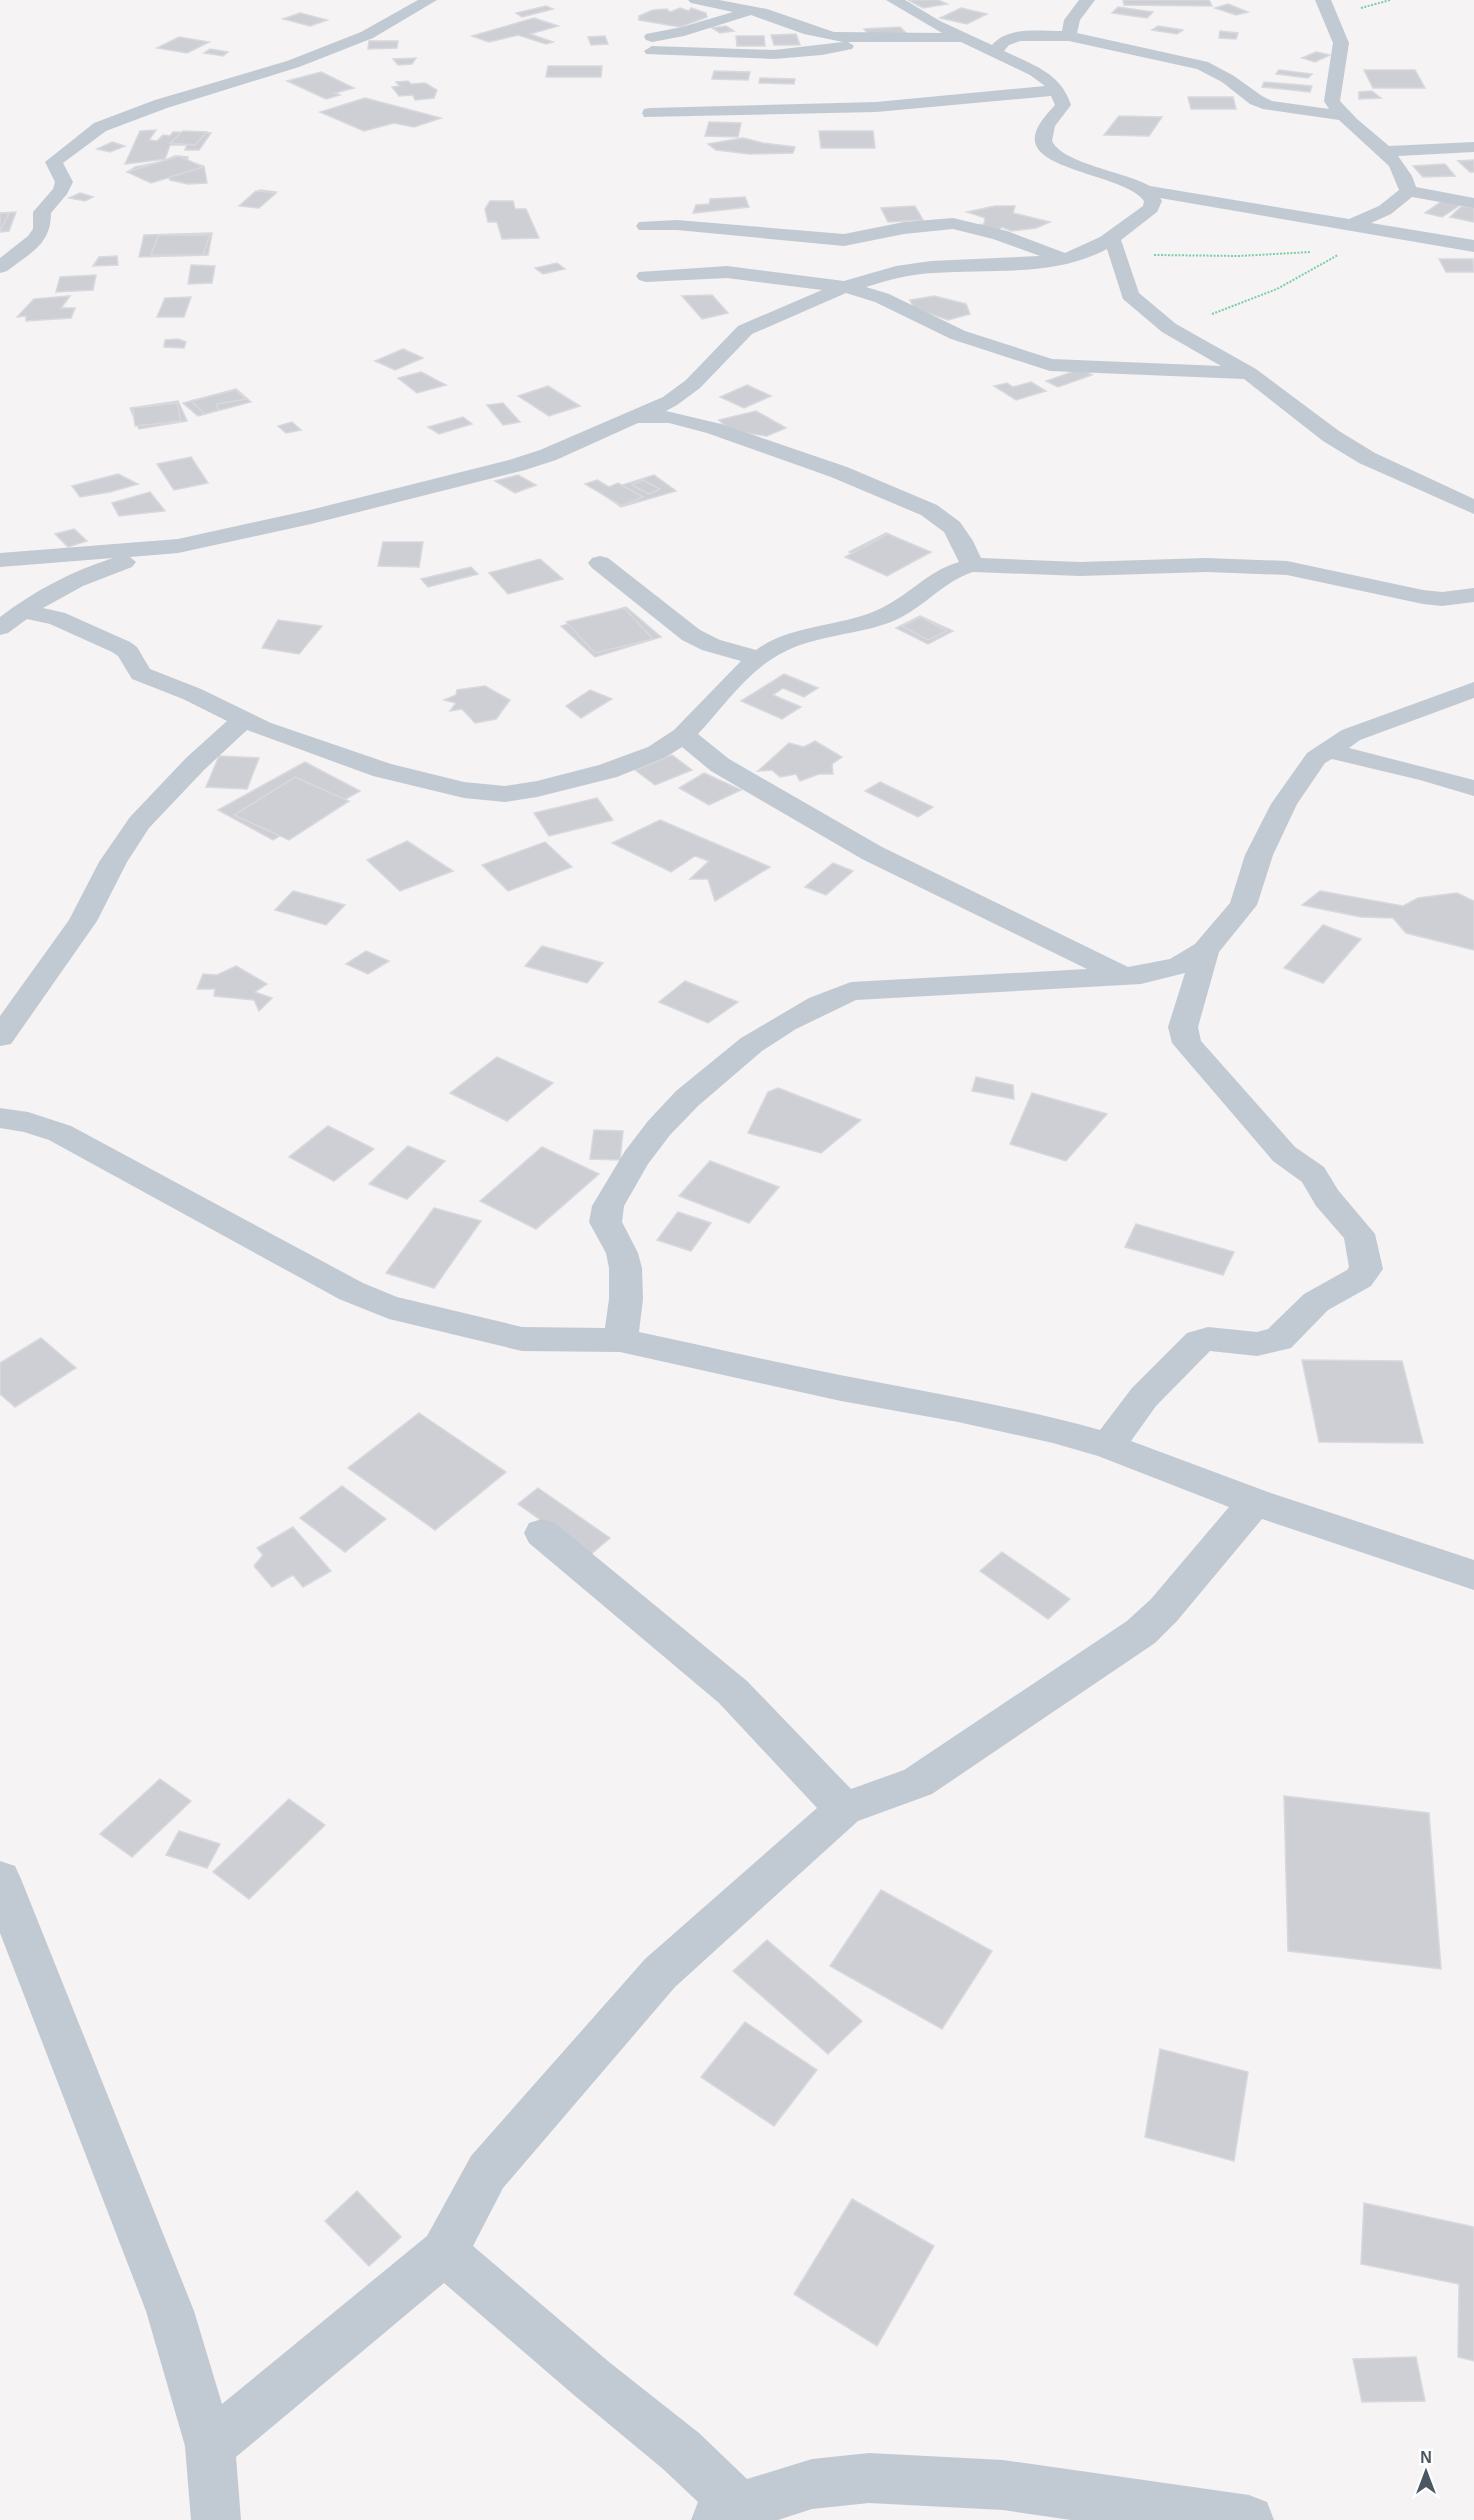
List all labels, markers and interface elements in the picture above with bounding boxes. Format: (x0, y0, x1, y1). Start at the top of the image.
north arrow (1396, 2442, 1456, 2502)
text: N (1420, 2449, 1432, 2466)

